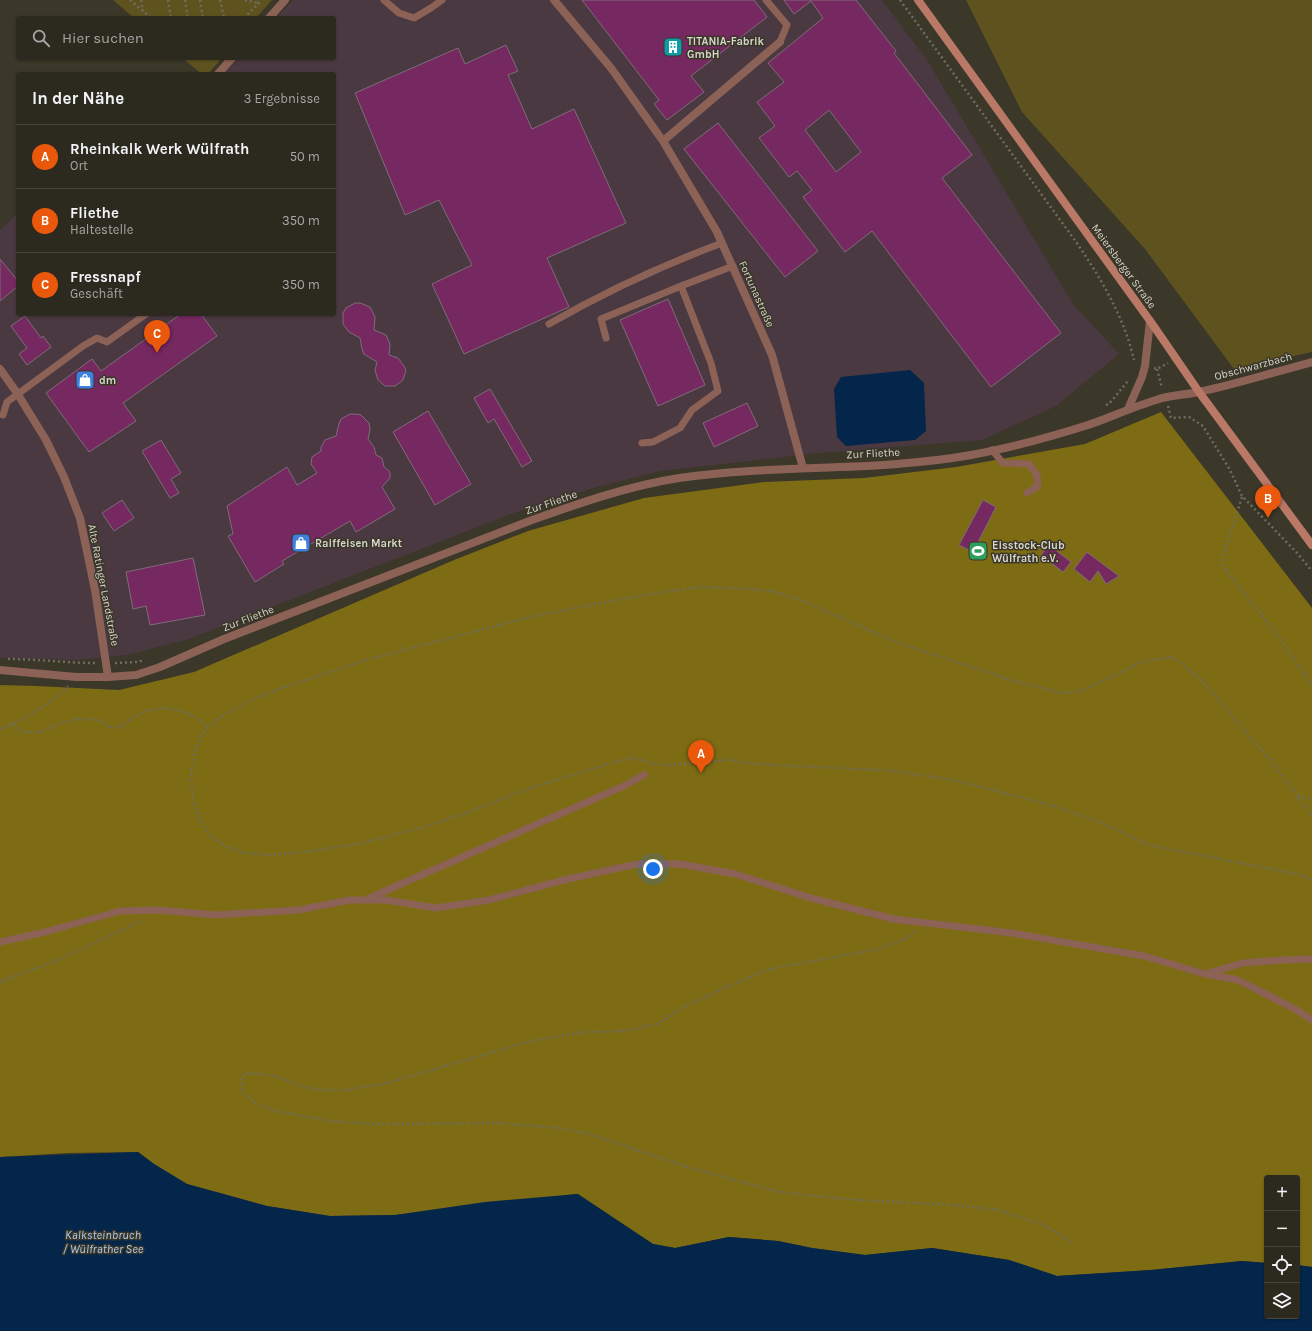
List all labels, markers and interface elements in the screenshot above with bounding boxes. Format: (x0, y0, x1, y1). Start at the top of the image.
search box (16, 16, 336, 60)
icon: search (30, 27, 52, 49)
text: Hier suchen (62, 29, 144, 47)
place label: TITANIA-Fabrik GmbH (687, 35, 765, 61)
building icon: TITANIA-Fabrik GmbH (662, 36, 684, 58)
text: In der Nähe (32, 88, 124, 108)
text: 3 Ergebnisse (244, 91, 320, 106)
text: Rheinkalk Werk Wülfrath (70, 140, 249, 158)
text: A (41, 149, 49, 164)
text: 50 m (290, 149, 320, 164)
text: Ort (70, 158, 88, 173)
text: Fliethe (70, 204, 119, 222)
text: B (41, 213, 49, 228)
text: 350 m (282, 213, 320, 228)
text: Haltestelle (70, 222, 133, 237)
street label: Meiersberger Straße (1089, 222, 1159, 311)
street label: Fortunastraße (736, 259, 777, 330)
text: Fressnapf (70, 268, 141, 286)
text: C (41, 277, 49, 292)
text: 350 m (282, 277, 320, 292)
text: Geschäft (70, 286, 123, 301)
pin: C (144, 320, 170, 353)
street label: Obschwarzbach (1213, 350, 1293, 383)
shop icon: dm (74, 369, 96, 391)
place label: dm (99, 374, 116, 387)
street label: Zur Fliethe (846, 446, 901, 461)
pin: B (1255, 485, 1281, 518)
street label: Zur Fliethe (524, 487, 579, 517)
street label: Alte Ratinger Landstraße (85, 523, 122, 647)
shop icon: Raiffeisen Markt (290, 532, 312, 554)
place label: Raiffeisen Markt (315, 537, 403, 550)
place label: Eisstock-Club Wülfrath e.V. (992, 539, 1065, 565)
sports icon: Eisstock-Club Wülfrath e.V. (967, 540, 989, 562)
street label: Zur Fliethe (221, 603, 276, 634)
pin: A (688, 740, 714, 773)
your location (643, 859, 663, 879)
map controls (1264, 1175, 1300, 1319)
button: + (1264, 1175, 1300, 1211)
button: − (1264, 1211, 1300, 1247)
water label: Kalksteinbruch / Wülfrather See (63, 1228, 144, 1256)
button: locate (1264, 1247, 1300, 1283)
button: layers (1264, 1283, 1300, 1319)

